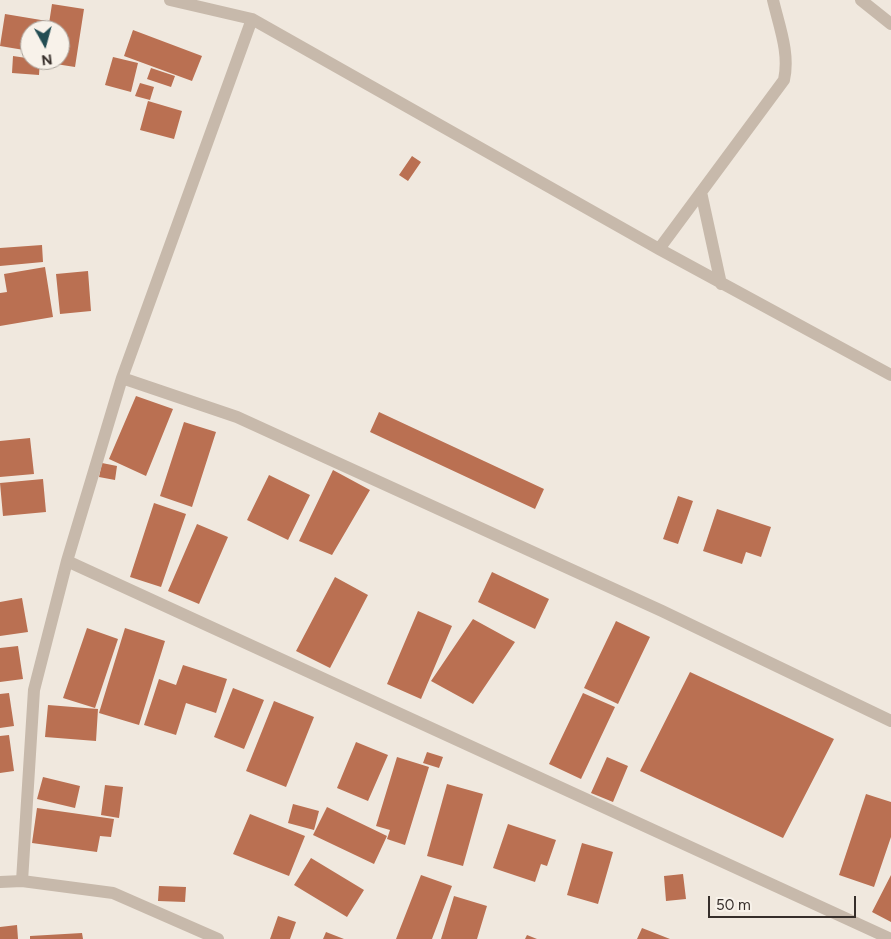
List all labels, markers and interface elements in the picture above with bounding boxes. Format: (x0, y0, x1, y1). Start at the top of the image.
north arrow (20, 20, 70, 70)
text: N (40, 50, 53, 68)
scale bar (711, 886, 858, 918)
text: 50 m (716, 896, 751, 914)

